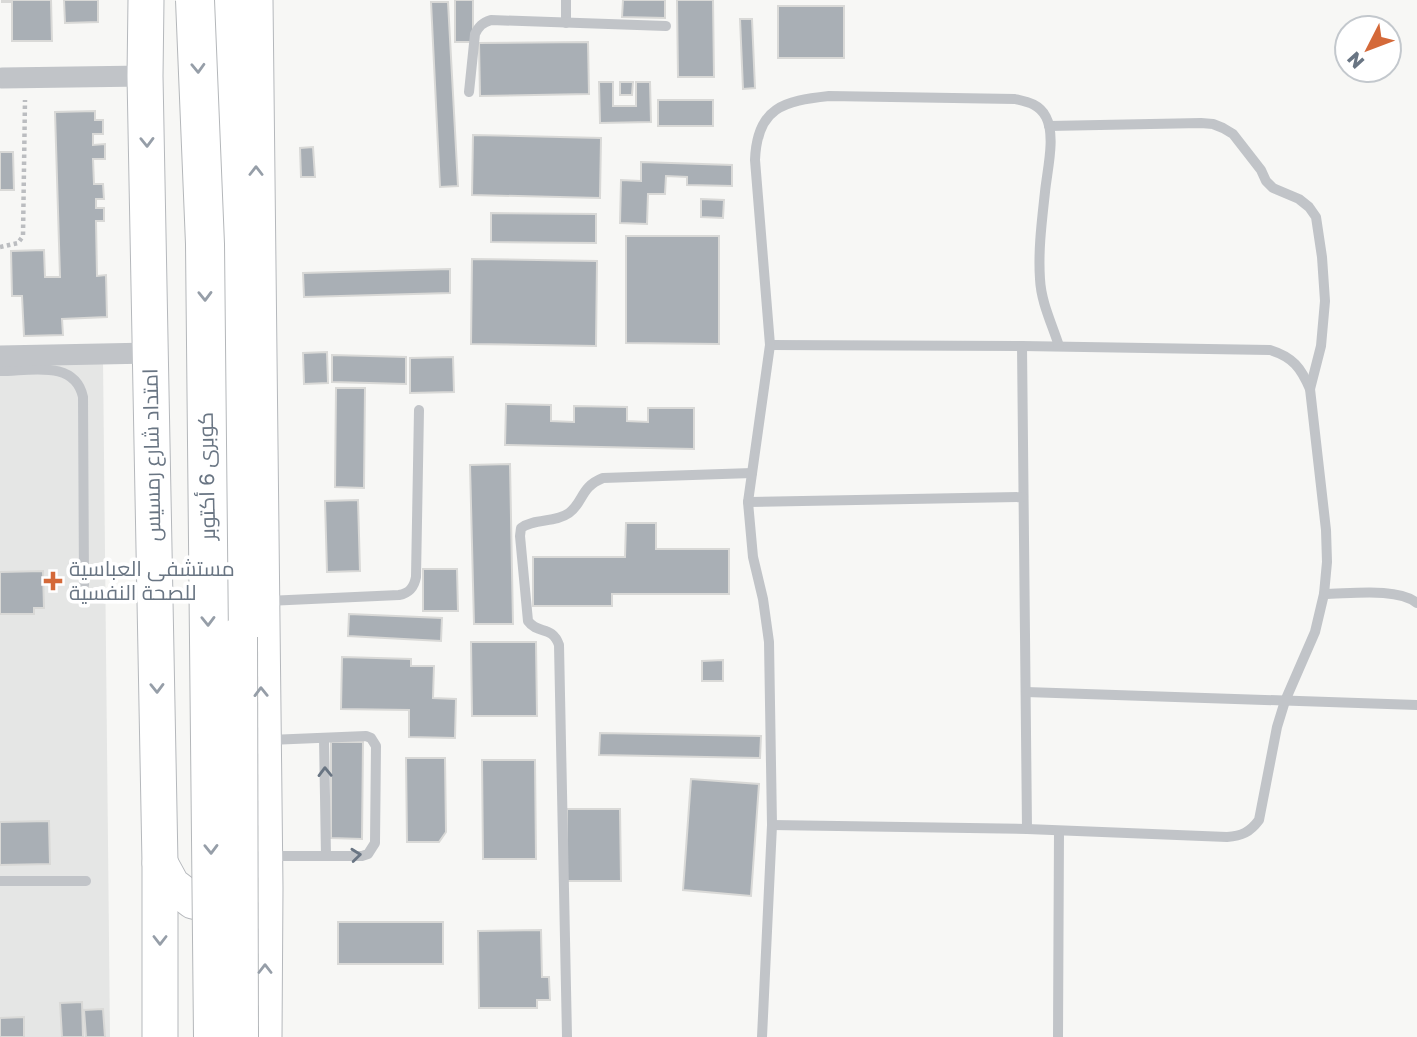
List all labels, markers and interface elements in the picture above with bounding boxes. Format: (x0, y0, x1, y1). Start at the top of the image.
north arrow (1333, 14, 1403, 84)
text: N (1342, 48, 1368, 74)
one-way arrow (190, 63, 205, 74)
one-way arrow (139, 136, 154, 147)
one-way arrow (248, 165, 264, 176)
one-way arrow (197, 291, 213, 301)
street label: امتداد شارع رمسيس (136, 368, 168, 542)
street label: كوبرى 6 أكتوبر (192, 412, 221, 541)
place label: مستشفى العباسية للصحة النفسية (69, 555, 235, 605)
marker: مستشفى العباسية للصحة النفسية (43, 571, 63, 591)
one-way arrow (201, 616, 216, 627)
one-way arrow (149, 682, 164, 693)
one-way arrow (254, 687, 269, 698)
one-way arrow (317, 767, 332, 778)
one-way arrow (203, 844, 219, 854)
one-way arrow (350, 847, 362, 862)
one-way arrow (152, 935, 168, 945)
one-way arrow (257, 963, 273, 974)

